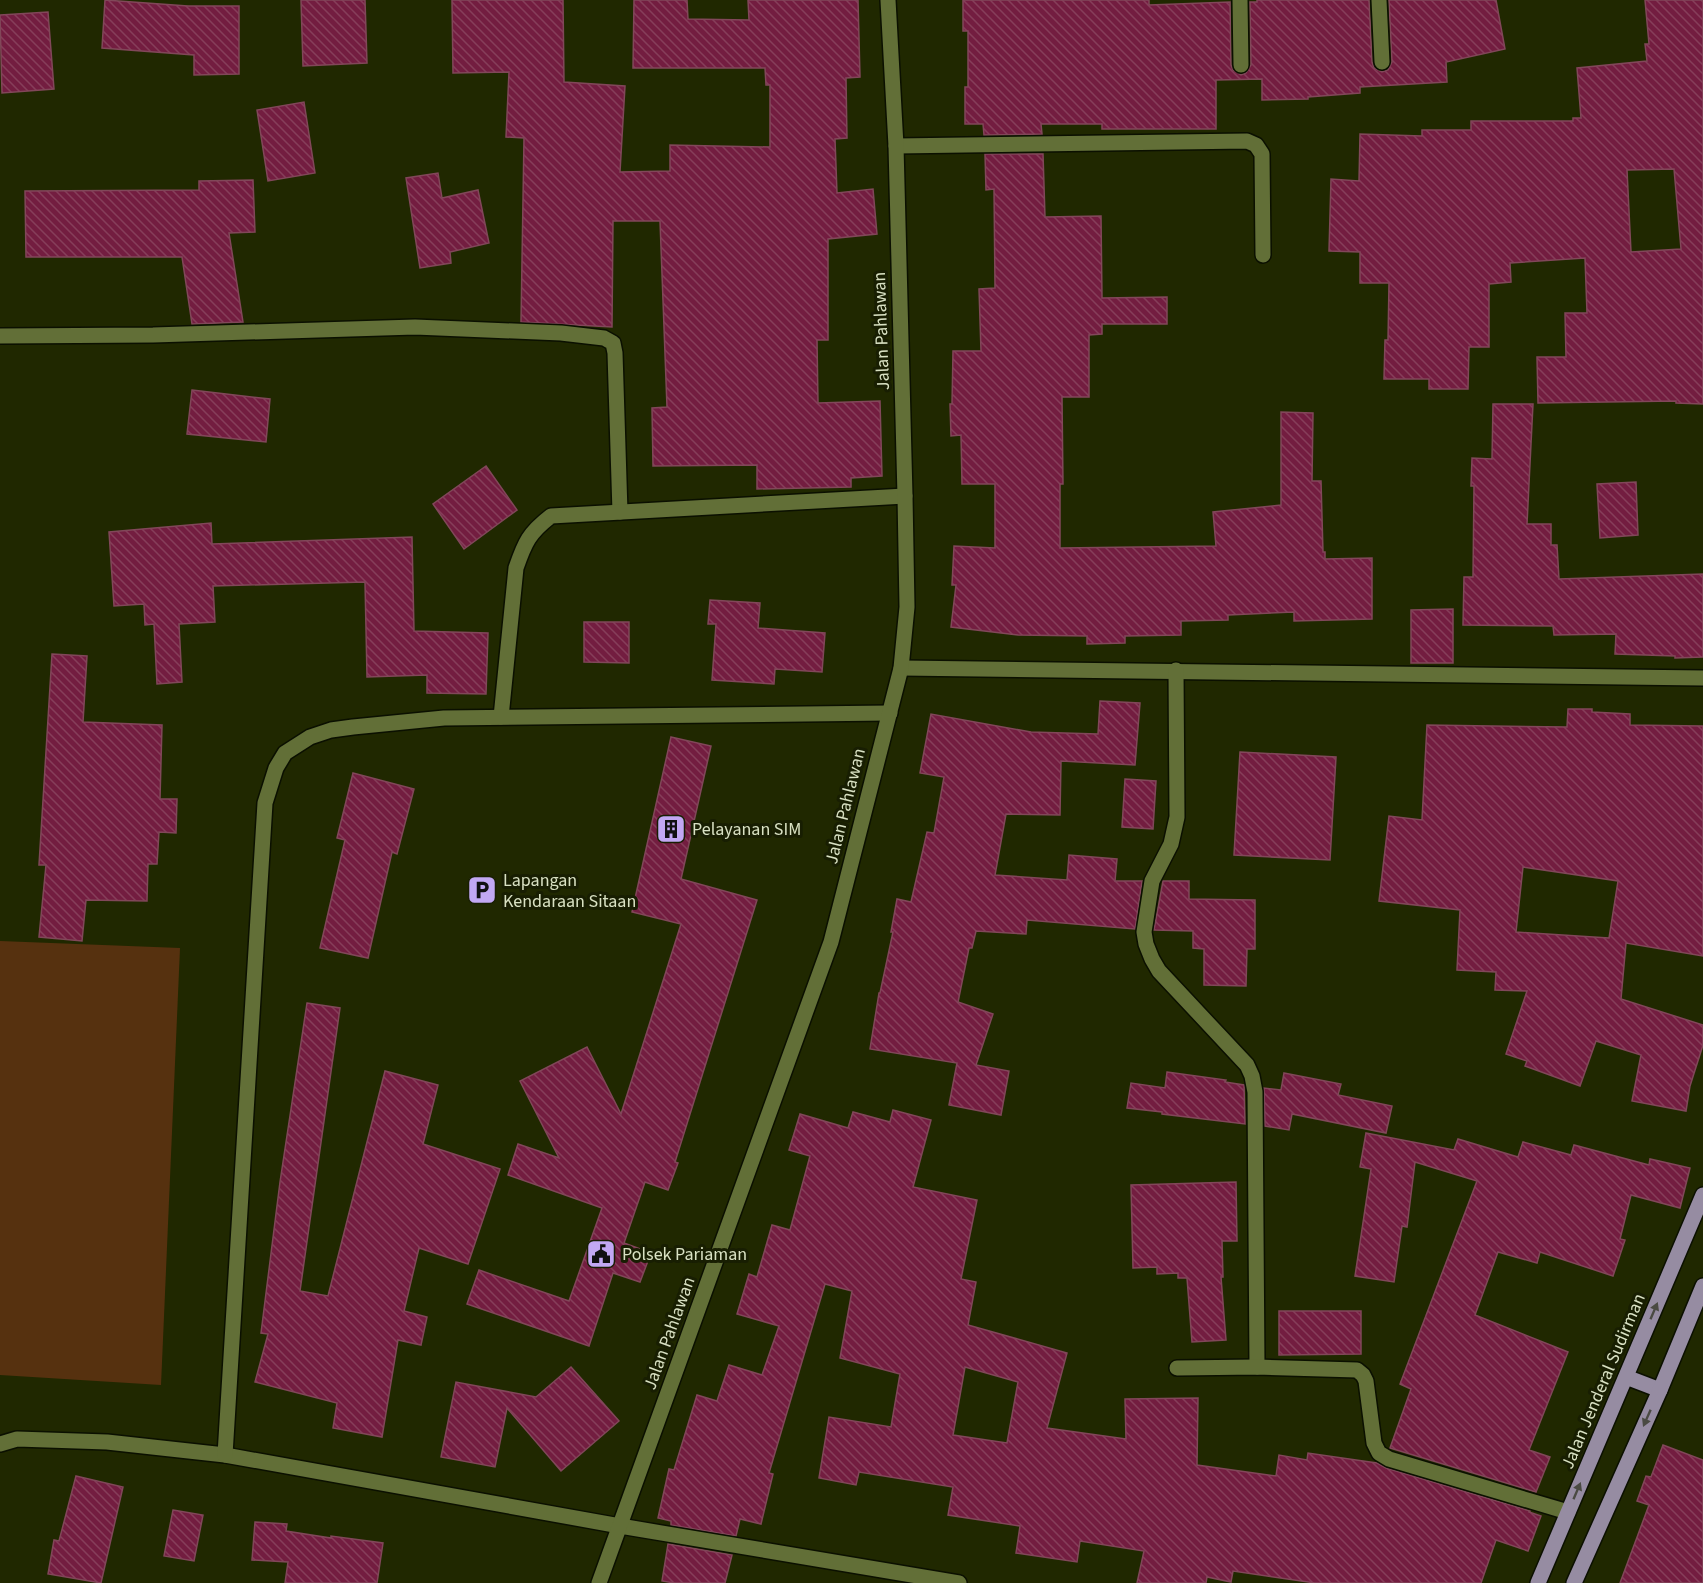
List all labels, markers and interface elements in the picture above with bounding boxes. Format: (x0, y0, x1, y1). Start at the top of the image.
street label: Jalan Pahlawan (867, 271, 896, 391)
street label: Jalan Pahlawan (819, 746, 872, 867)
building icon: Pelayanan SIM (655, 813, 687, 845)
place label: Pelayanan SIM (692, 817, 801, 842)
place label: Lapangan Kendaraan Sitaan (503, 868, 636, 914)
parking icon: Lapangan Kendaraan Sitaan (466, 874, 498, 906)
public building icon: Polsek Pariaman (585, 1238, 617, 1270)
place label: Polsek Pariaman (622, 1242, 747, 1267)
street label: Jalan Pahlawan (637, 1273, 701, 1393)
street label: Jalan Jenderal Sudirman (1555, 1290, 1652, 1473)
one-way arrow (1649, 1302, 1659, 1320)
one-way arrow (1643, 1409, 1652, 1426)
one-way arrow (1573, 1482, 1582, 1499)

